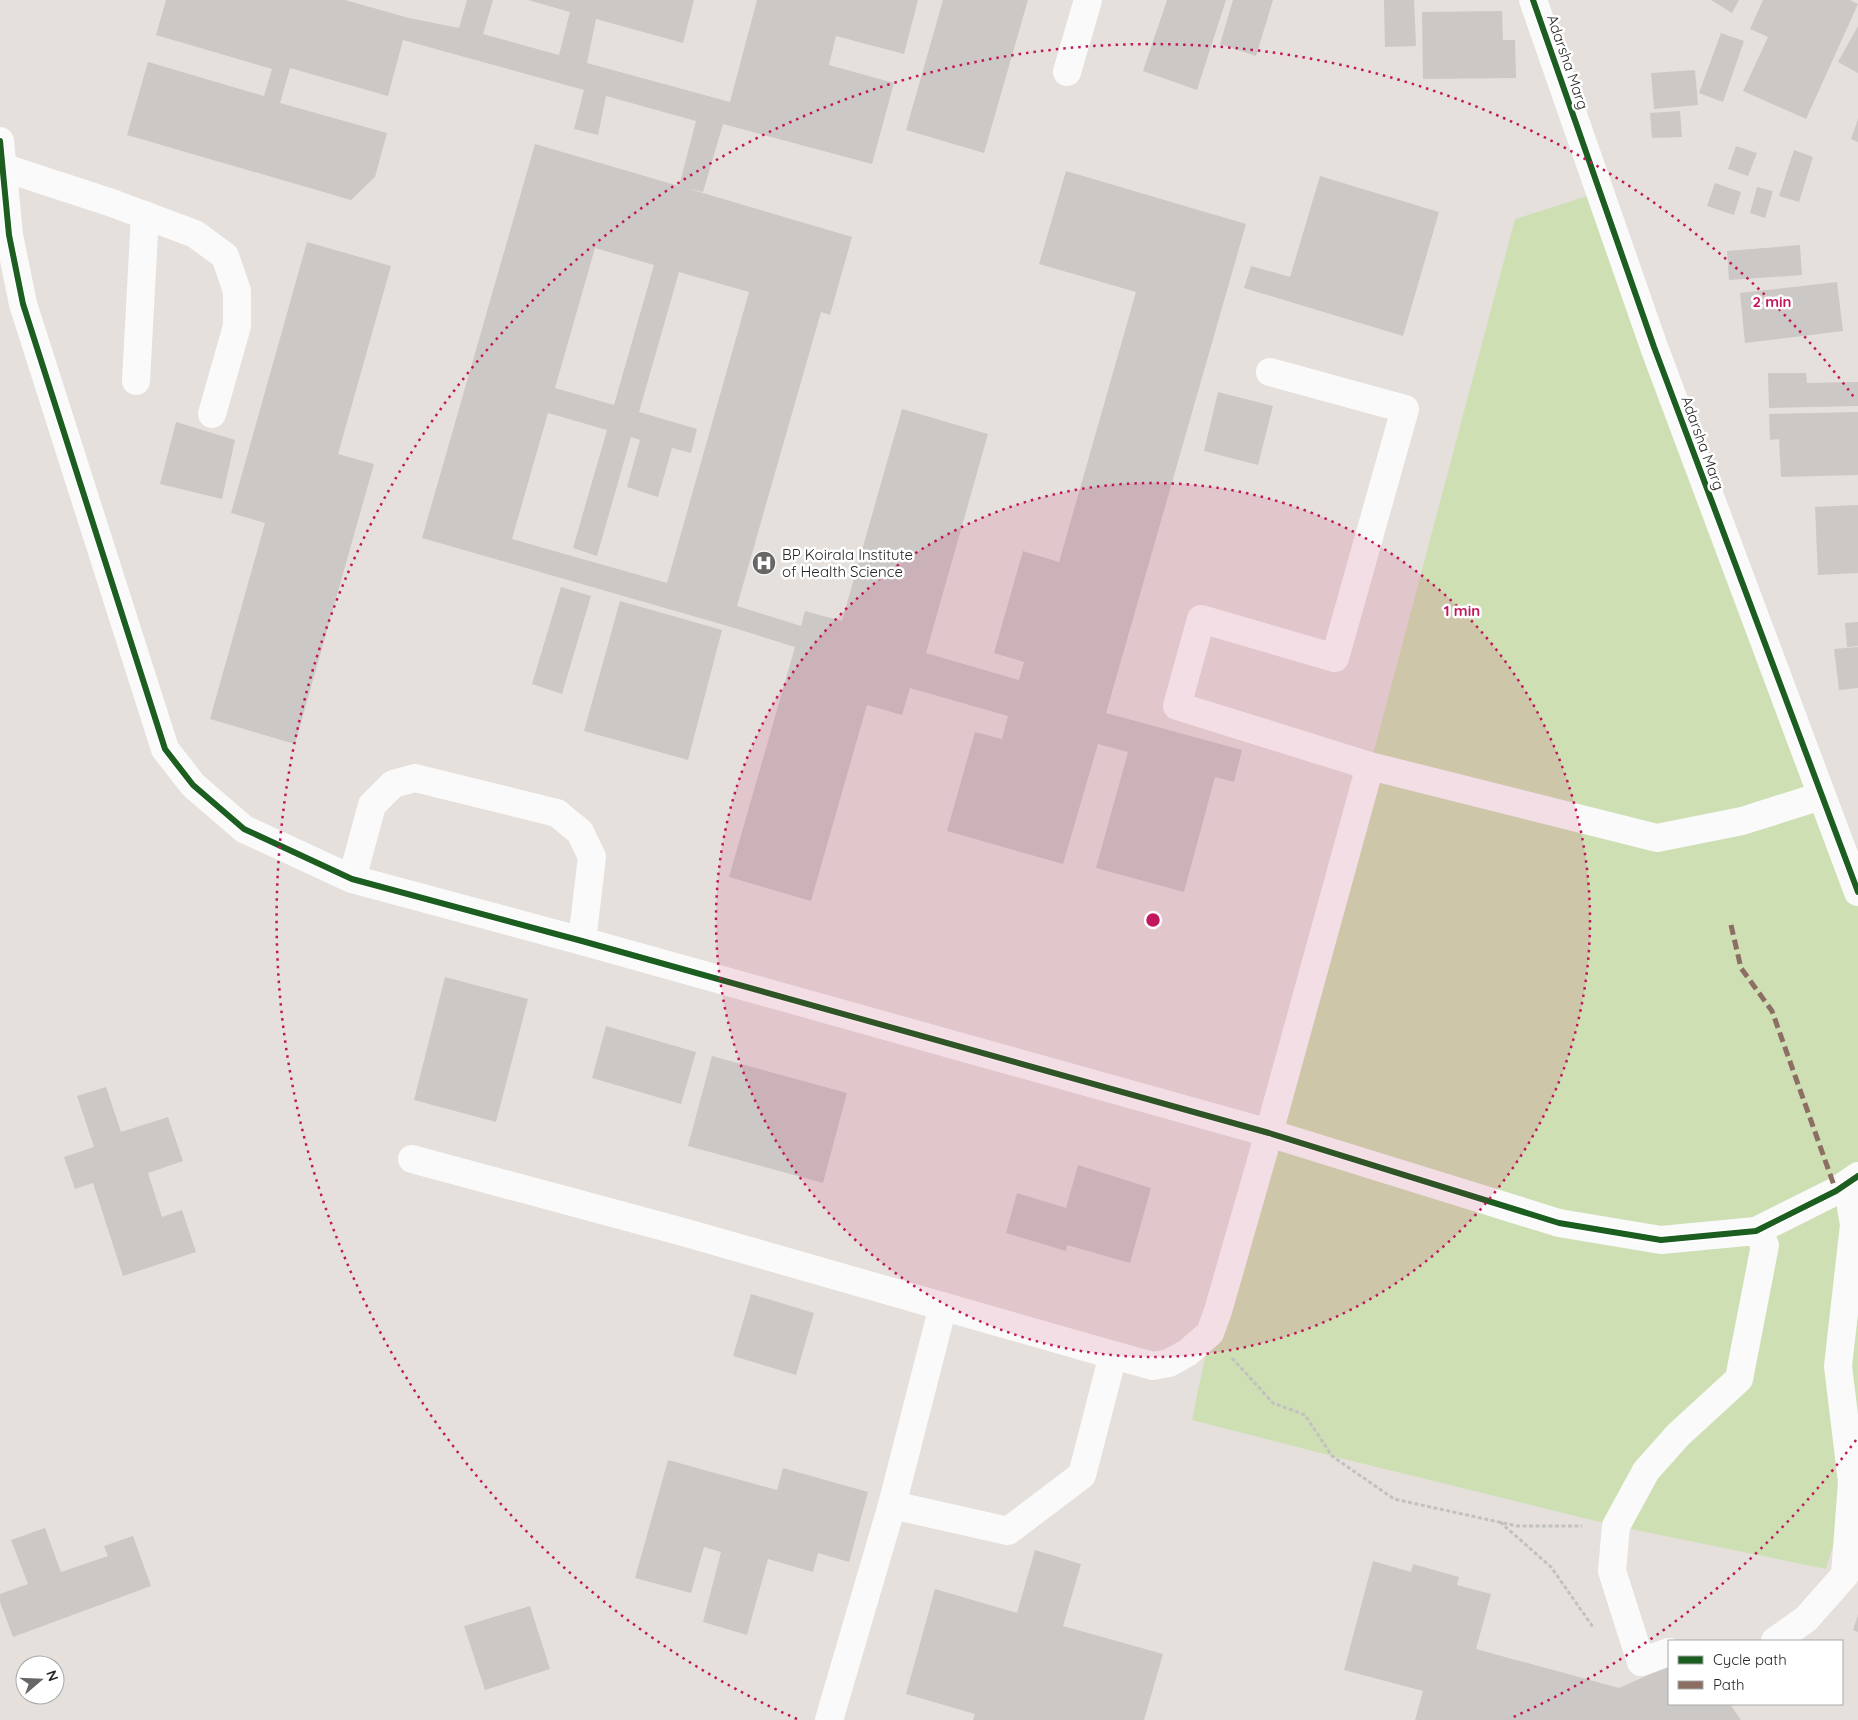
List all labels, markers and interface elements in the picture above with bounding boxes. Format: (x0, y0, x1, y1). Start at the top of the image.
street label: Adarsha Marg (1543, 12, 1593, 112)
text: 2 min (1752, 292, 1792, 311)
street label: Adarsha Marg (1677, 393, 1729, 493)
place label: BP Koirala Institute of Health Science (782, 545, 913, 581)
hospital icon: BP Koirala Institute of Health Science (751, 550, 777, 576)
text: 1 min (1444, 601, 1480, 620)
centre of rings (1144, 911, 1162, 929)
legend (1668, 1640, 1843, 1705)
text: Cycle path (1713, 1650, 1787, 1669)
north arrow (15, 1655, 65, 1705)
text: N (42, 1668, 62, 1684)
text: Path (1713, 1675, 1745, 1694)

